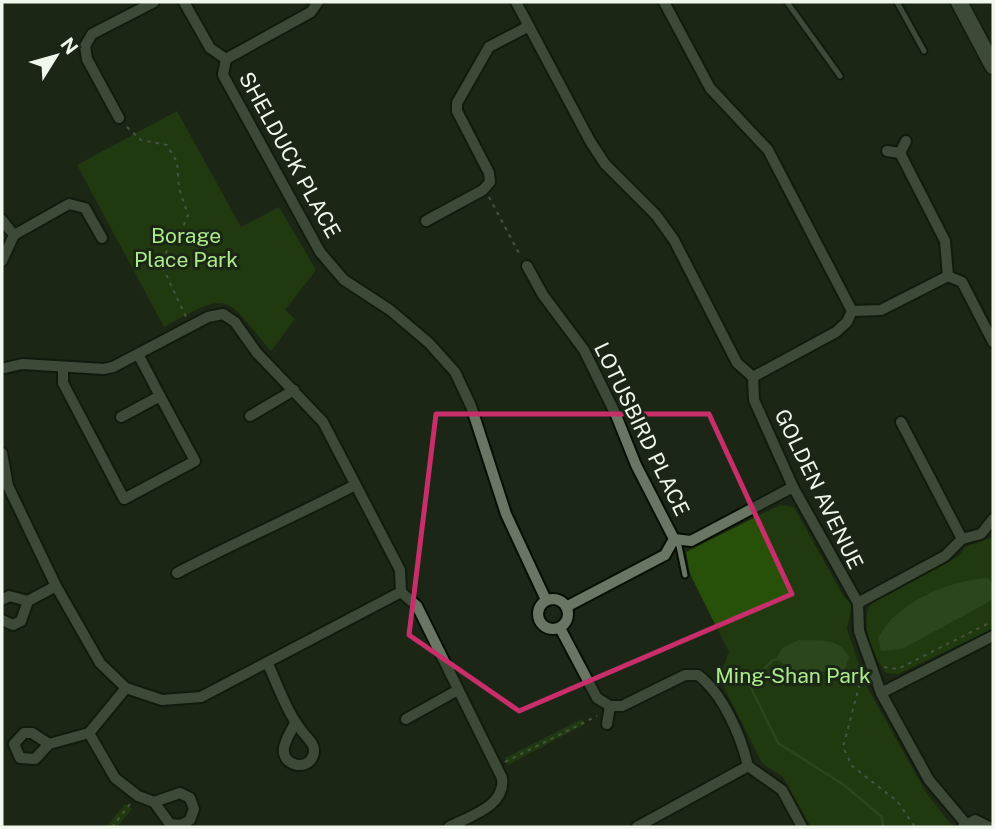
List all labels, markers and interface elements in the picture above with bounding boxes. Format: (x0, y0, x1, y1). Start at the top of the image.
north arrow (21, 21, 91, 91)
text: N (56, 33, 83, 58)
street label: SHELDUCK PLACE (234, 68, 346, 242)
park label: Borage Place Park (134, 223, 238, 272)
street label: LOTUSBIRD PLACE (589, 338, 695, 520)
street label: GOLDEN AVENUE (769, 405, 869, 573)
park label: Ming-Shan Park (715, 663, 871, 688)

